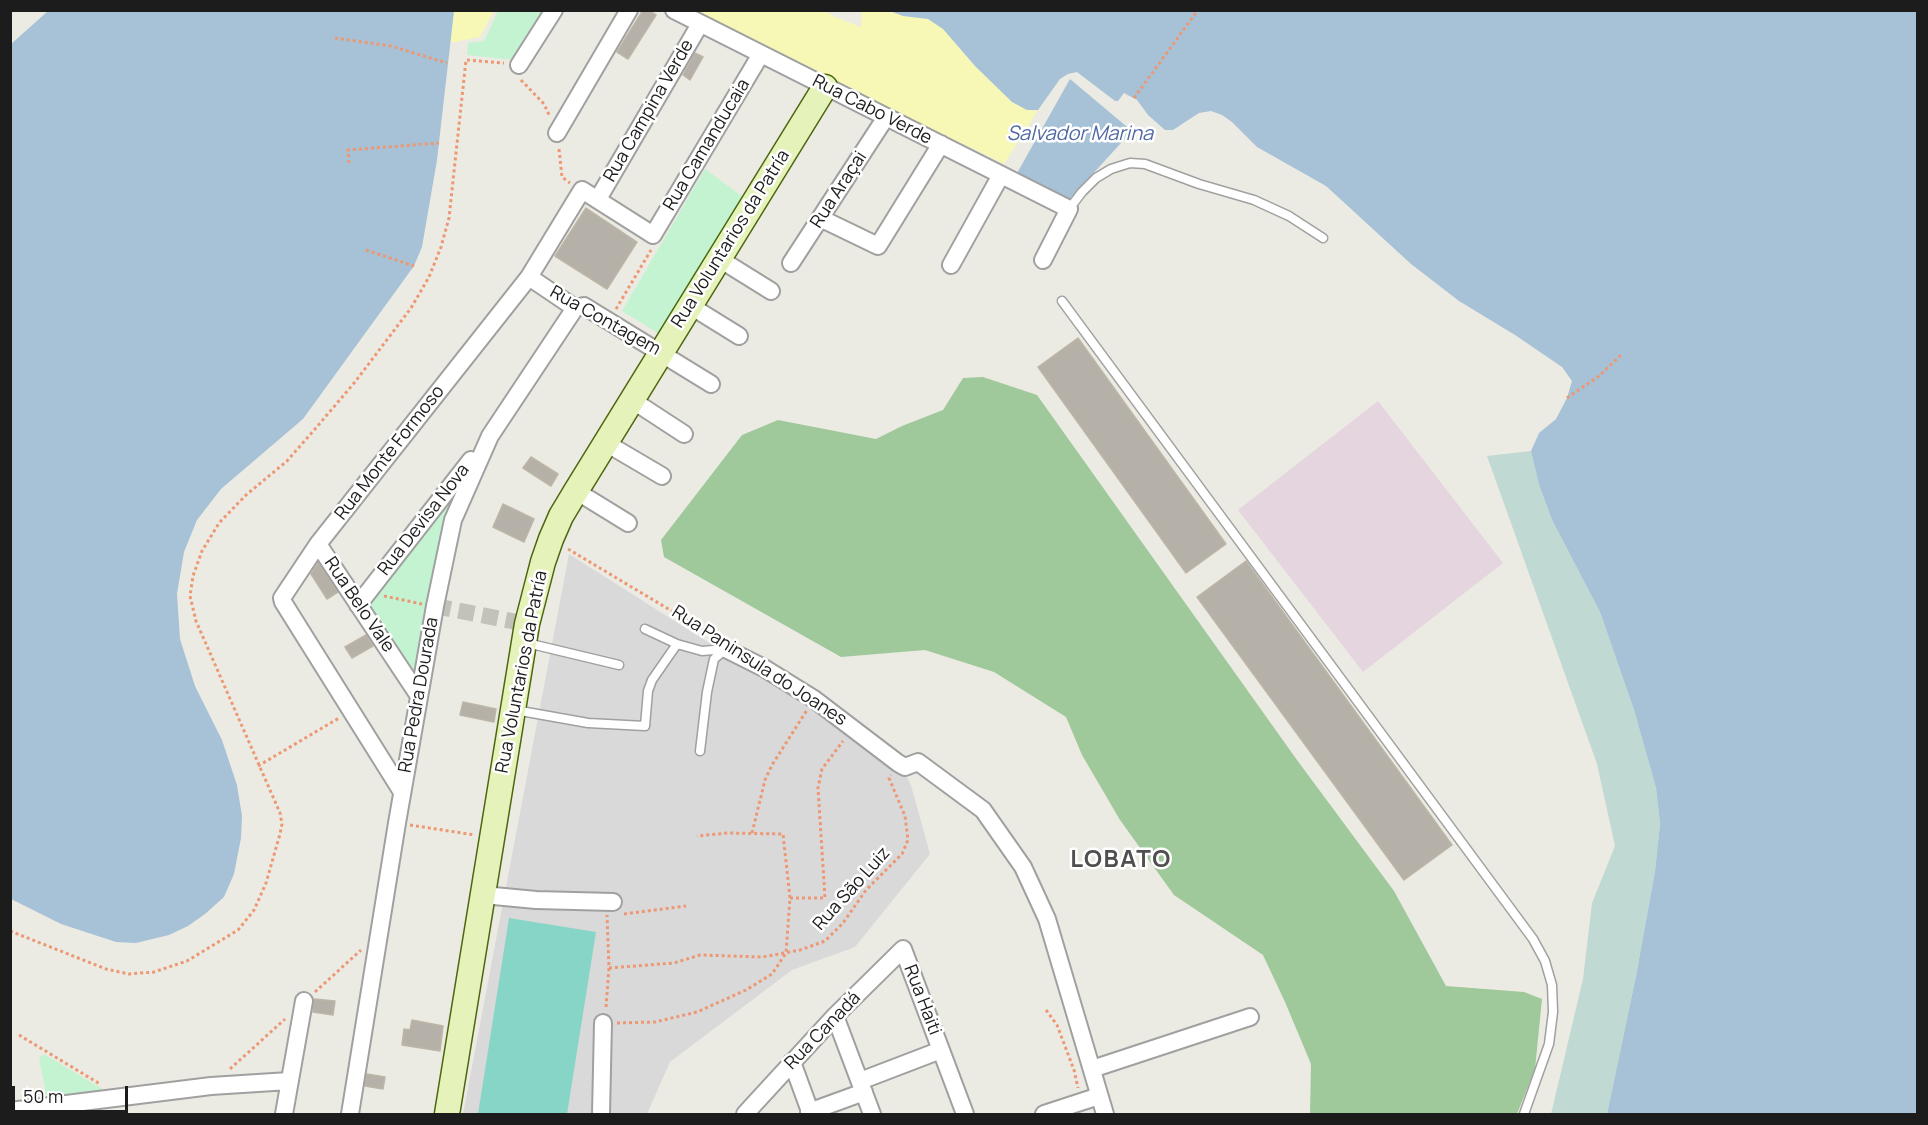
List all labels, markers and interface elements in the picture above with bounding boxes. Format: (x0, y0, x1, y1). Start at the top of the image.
street label: Rua Campina Verde (599, 36, 699, 186)
street label: Rua Cabo Verde (809, 71, 935, 149)
street label: Rua Camanducaia (659, 75, 755, 215)
water label: Salvador Marina (1007, 122, 1153, 146)
street label: Rua Voluntarios da Patría (667, 146, 795, 332)
street label: Rua Araçai (806, 148, 872, 232)
street label: Rua Contagem (546, 282, 664, 360)
street label: Rua Monte Formoso (331, 381, 449, 525)
street label: Rua Devisa Nova (374, 460, 474, 580)
street label: Rua Belo Vale (319, 553, 399, 657)
street label: Rua Voluntarios da Patría (492, 569, 552, 775)
street label: Rua Paninsula do Joanes (668, 601, 850, 731)
street label: Rua Pedra Dourada (395, 616, 443, 774)
street label: Rua São Luiz (809, 843, 895, 935)
district label: LOBATO (1070, 846, 1172, 874)
street label: Rua Haiti (899, 962, 945, 1038)
street label: Rua Canadá (781, 988, 865, 1074)
scale bar (15, 1074, 130, 1112)
text: 50 m (23, 1084, 63, 1108)

